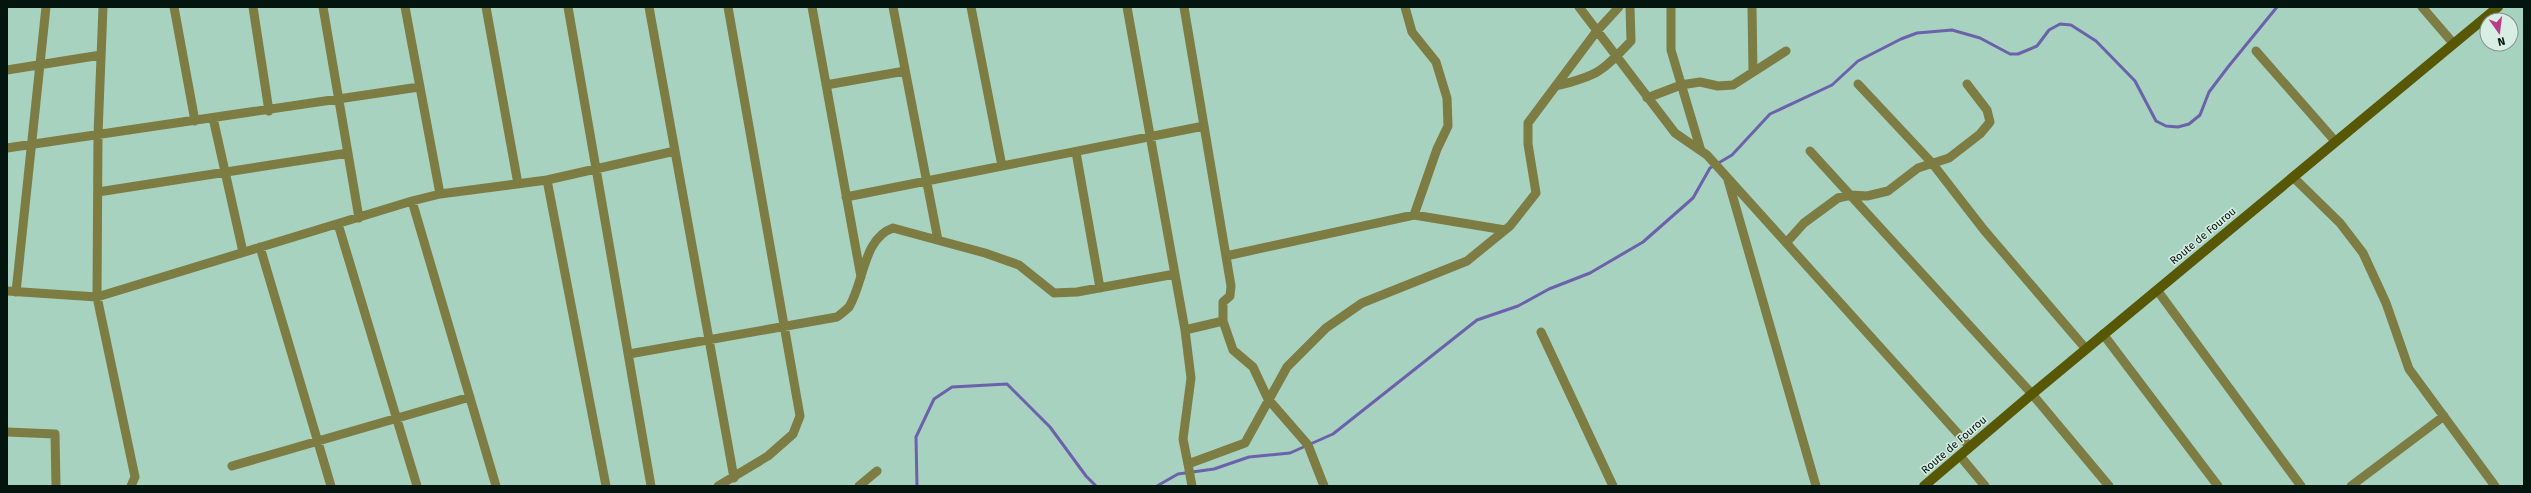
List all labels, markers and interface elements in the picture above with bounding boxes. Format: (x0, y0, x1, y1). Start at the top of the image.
north arrow (2479, 12, 2519, 52)
text: N (2496, 34, 2506, 48)
street label: Route de Fourou (2167, 205, 2239, 267)
street label: Route de Fourou (1919, 413, 1989, 477)

